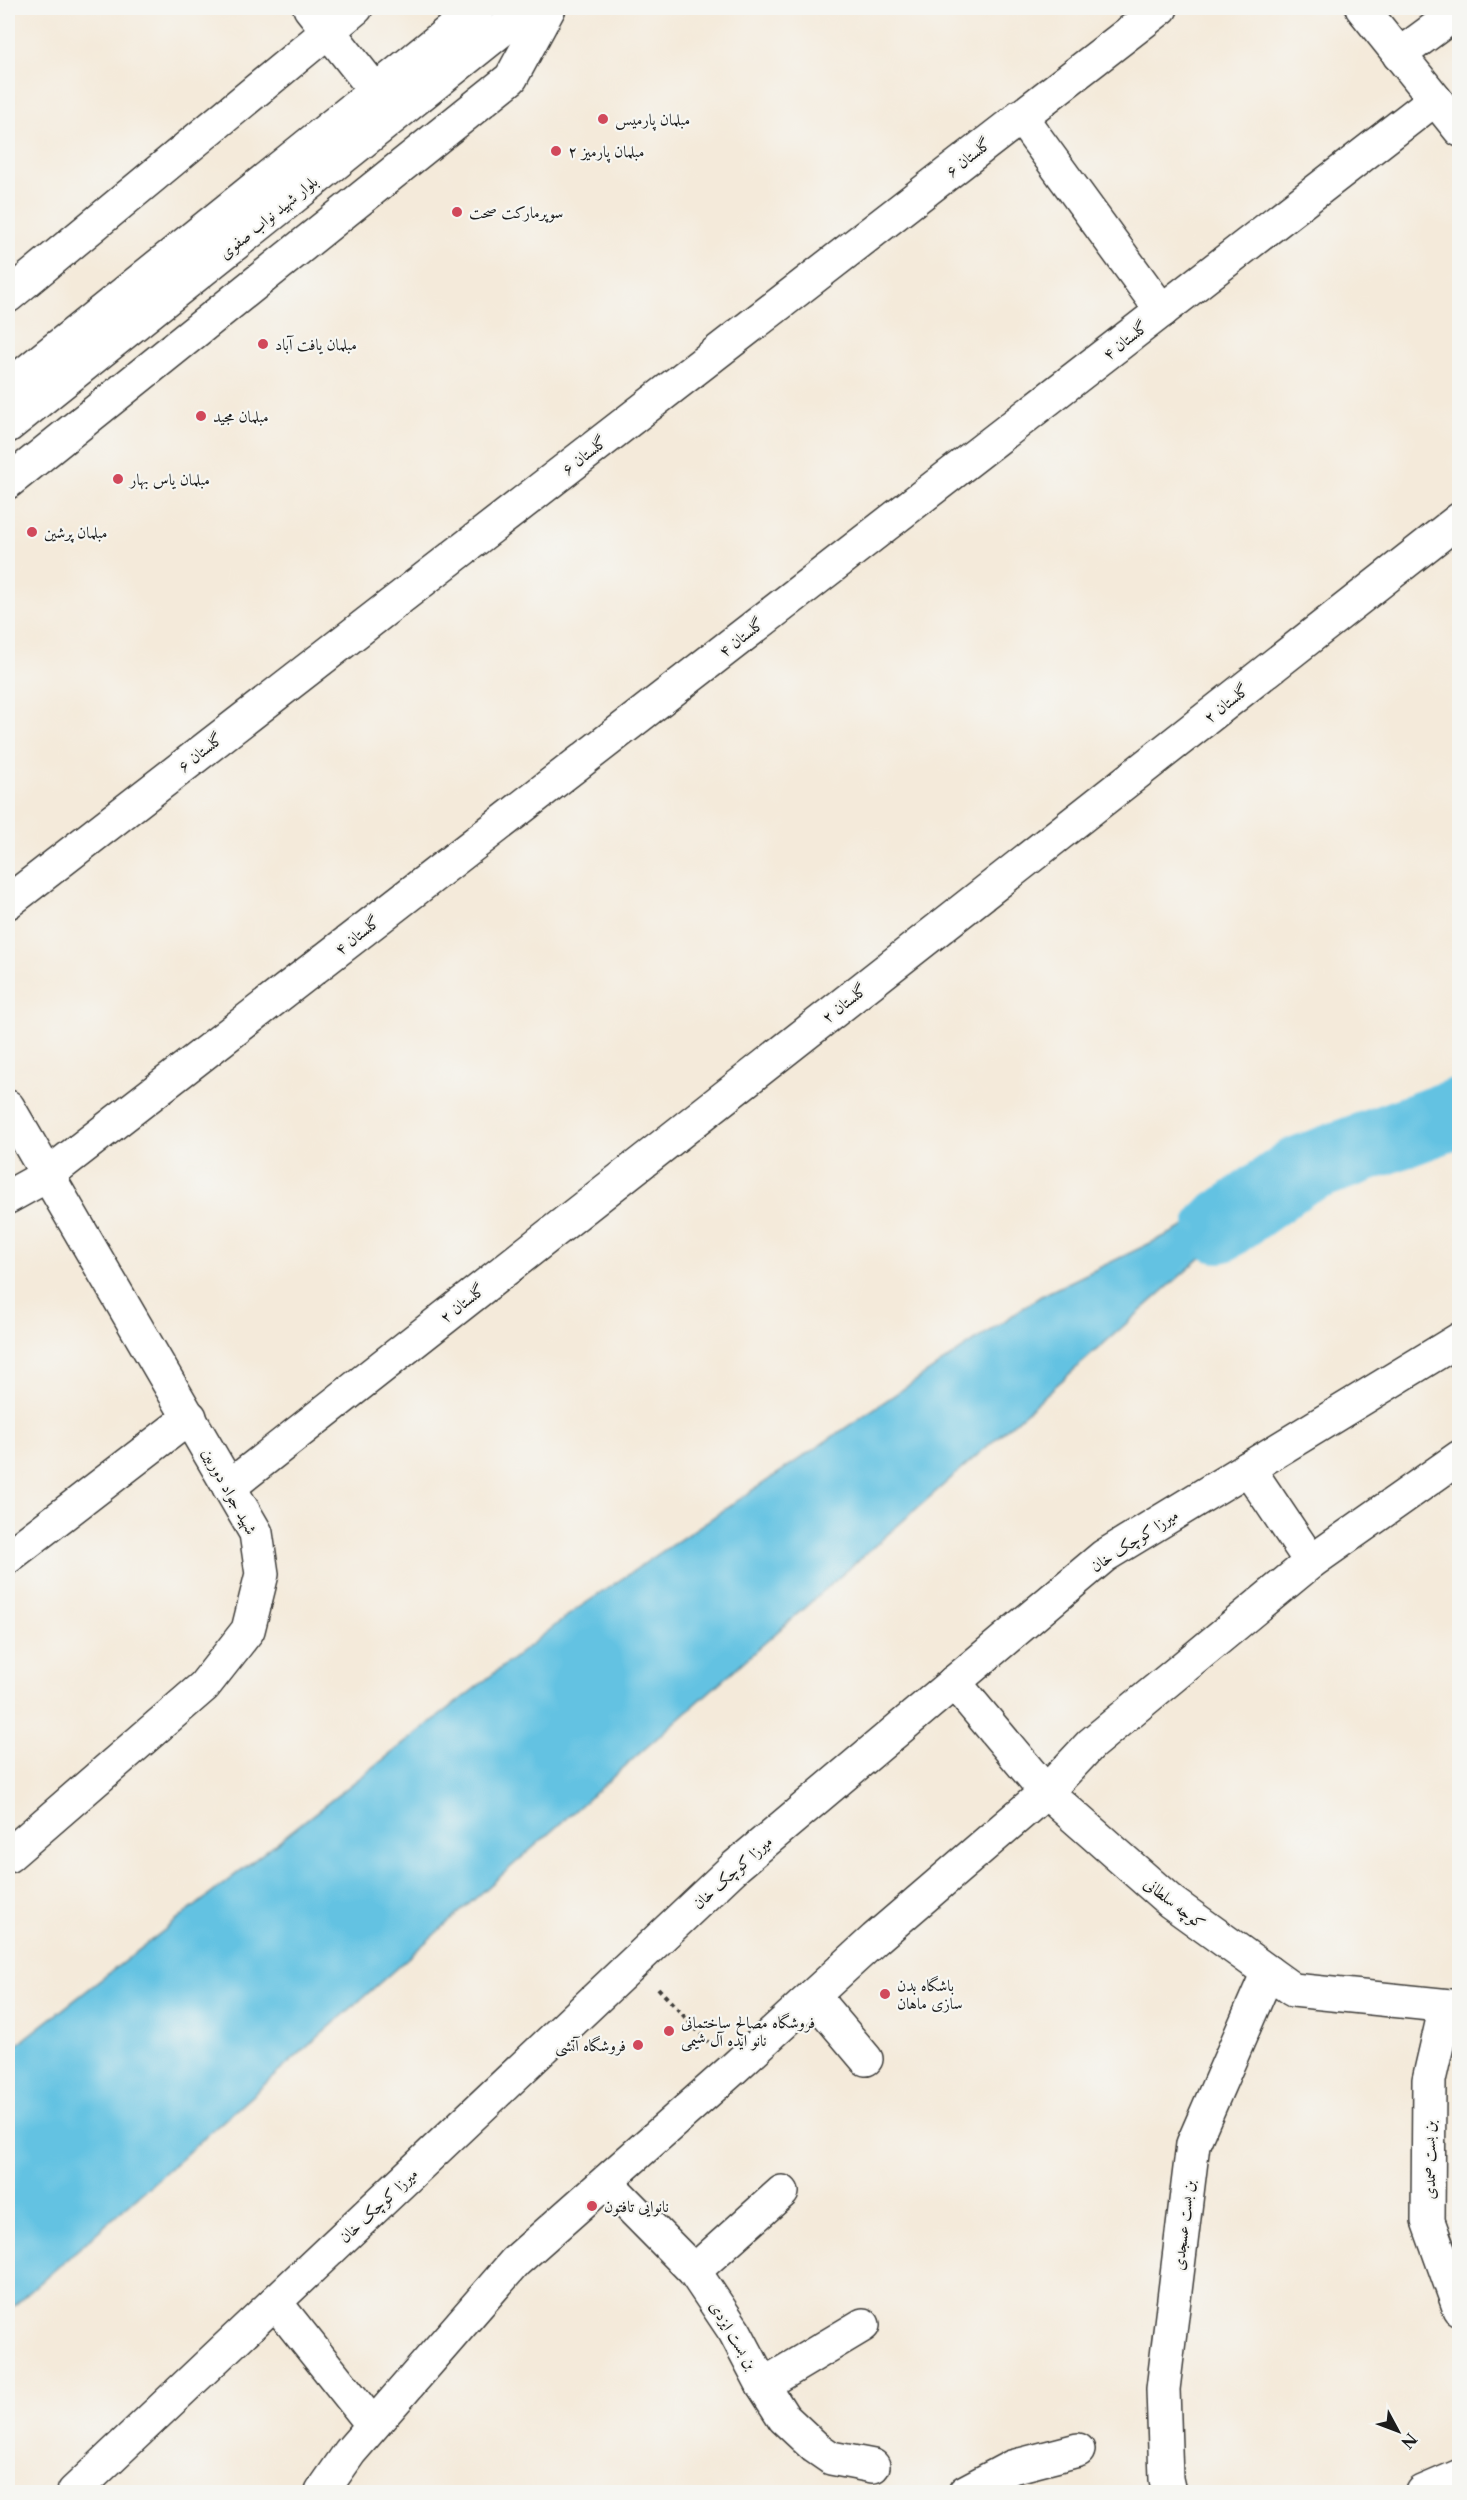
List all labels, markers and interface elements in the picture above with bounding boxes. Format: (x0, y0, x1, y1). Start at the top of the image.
place label: مبلمان پارمیس (615, 109, 690, 131)
marker: مبلمان پارمیس (596, 112, 610, 126)
street label: گلستان ۶ (941, 133, 995, 181)
place label: مبلمان پارمیز ۲ (568, 141, 644, 163)
marker: مبلمان پارمیز ۲ (549, 144, 563, 158)
street label: بلوار شهید نواب صفوی (215, 171, 322, 264)
place label: سوپرمارکت صحت (469, 202, 563, 223)
marker: سوپرمارکت صحت (450, 205, 464, 219)
street label: گلستان ۴ (1098, 316, 1152, 364)
place label: مبلمان یافت آباد (275, 334, 357, 355)
marker: مبلمان یافت آباد (256, 337, 270, 351)
place label: مبلمان مجید (213, 406, 269, 426)
marker: مبلمان مجید (194, 409, 208, 423)
street label: گلستان ۶ (557, 431, 611, 479)
place label: مبلمان یاس بهار (128, 469, 210, 490)
marker: مبلمان یاس بهار (111, 472, 125, 486)
place label: مبلمان پرشین (44, 522, 108, 543)
marker: مبلمان پرشین (25, 525, 39, 539)
street label: گلستان ۴ (714, 613, 768, 661)
street label: گلستان ۲ (1199, 679, 1253, 727)
street label: گلستان ۶ (173, 728, 227, 776)
street label: گلستان ۴ (330, 911, 384, 959)
street label: گلستان ۲ (817, 979, 871, 1027)
street label: گلستان ۲ (435, 1279, 489, 1327)
street label: شهید جواد دوربین (197, 1444, 262, 1538)
street label: میرزا کوچک خان (1086, 1504, 1182, 1577)
street label: میرزا کوچک خان (688, 1831, 777, 1914)
street label: کوچه سلطانی (1139, 1873, 1210, 1935)
place label: باشگاه بدن سازی ماهان (897, 1975, 963, 2013)
marker: باشگاه بدن سازی ماهان (878, 1987, 892, 2001)
place label: فروشگاه مصالح ساختمانی نانو ایده آل شیمی (681, 2012, 815, 2052)
marker: فروشگاه مصالح ساختمانی نانو ایده آل شیمی (662, 2024, 676, 2038)
place label: فروشگاه آتشی (555, 2035, 626, 2057)
marker: فروشگاه آتشی (631, 2038, 645, 2052)
street label: بن بست صمدی (1419, 2121, 1440, 2199)
street label: میرزا کوچک خان (334, 2163, 422, 2247)
street label: بن بست عسجدی (1168, 2179, 1199, 2272)
place label: نانوایی تافتون (604, 2196, 669, 2217)
marker: نانوایی تافتون (585, 2199, 599, 2213)
street label: بن بست ایزدی (705, 2297, 762, 2373)
north arrow (1368, 2401, 1428, 2461)
text: N (1397, 2429, 1421, 2453)

